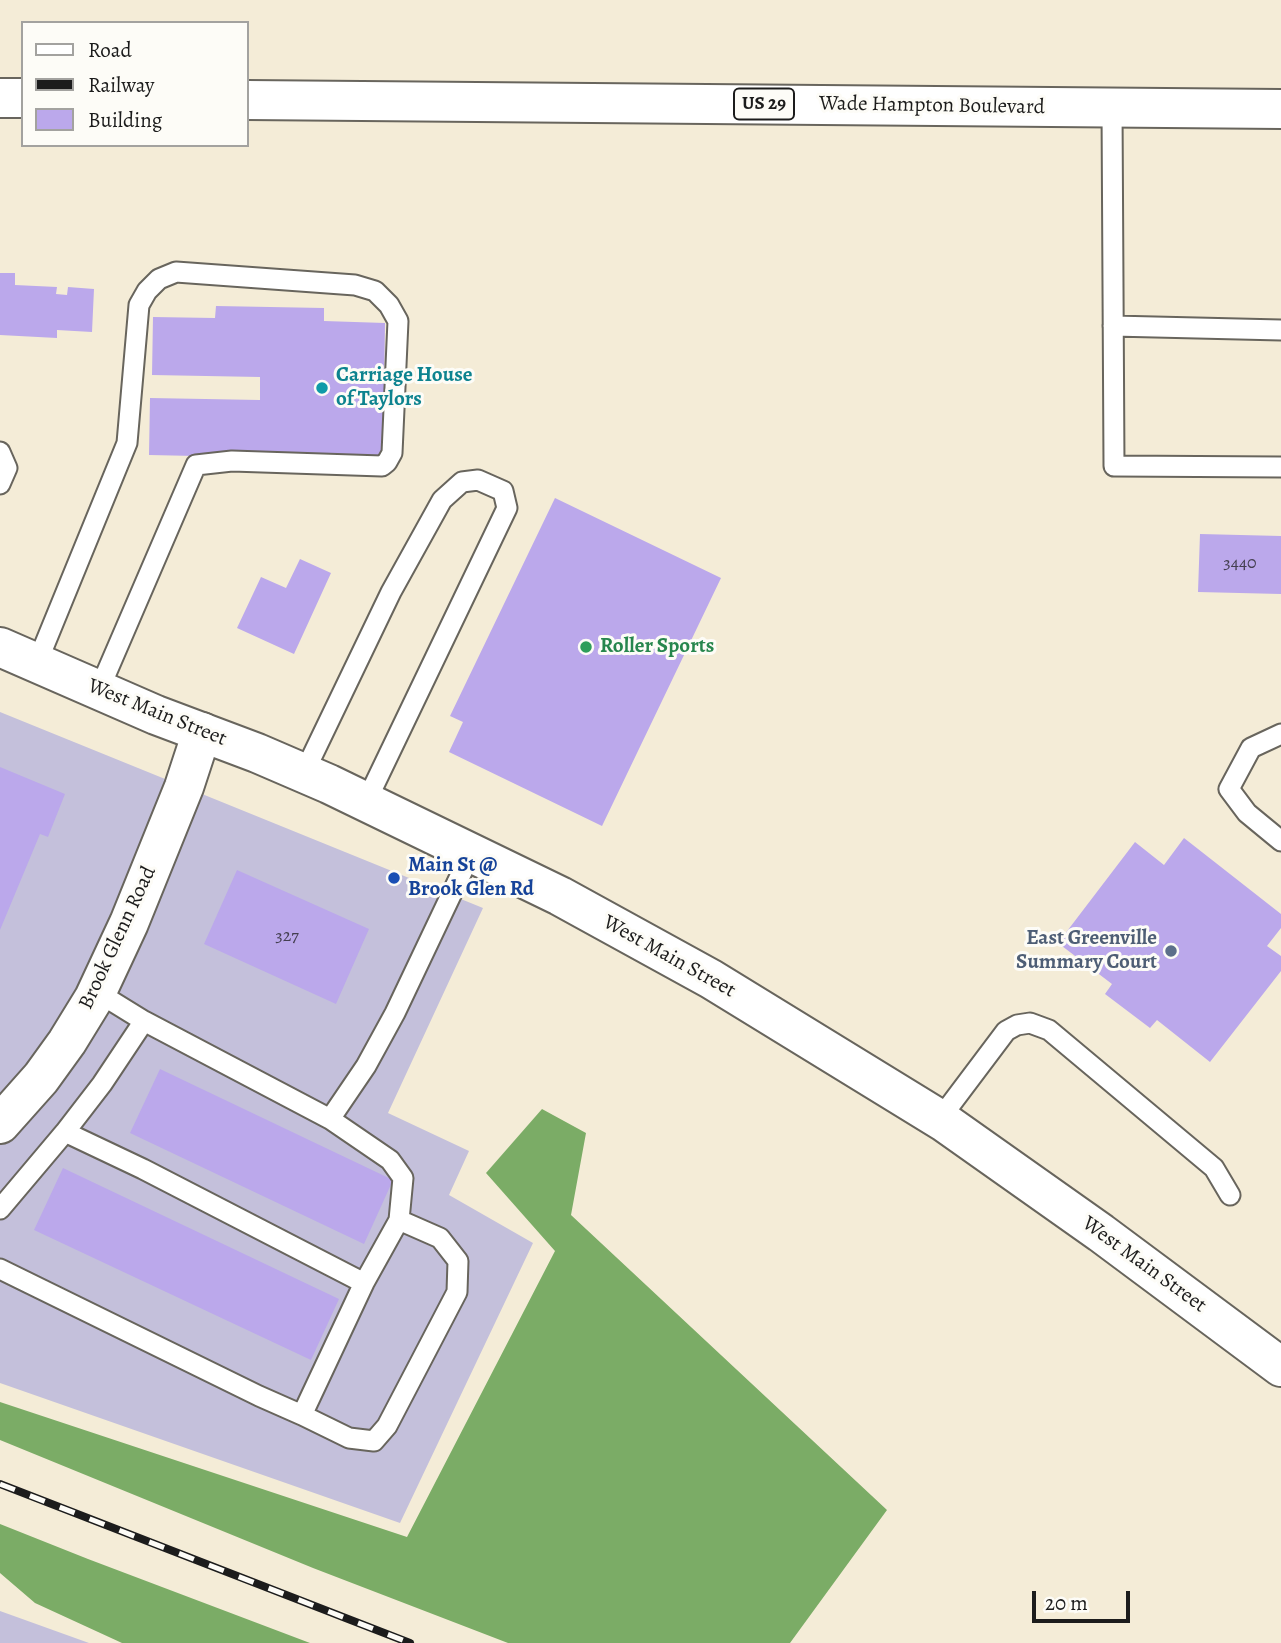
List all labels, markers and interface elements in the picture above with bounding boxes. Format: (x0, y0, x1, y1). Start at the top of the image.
legend (21, 21, 248, 147)
text: Road (88, 36, 132, 64)
text: Railway (88, 71, 154, 99)
road number: US 29 (734, 88, 794, 120)
street label: Wade Hampton Boulevard (819, 91, 1045, 121)
text: Building (88, 106, 162, 134)
place label: Carriage House of Taylors (336, 363, 472, 413)
marker: Carriage House of Taylors (314, 380, 330, 396)
house number: 3440 (1223, 553, 1257, 575)
place label: Roller Sports (600, 634, 714, 660)
marker: Roller Sports (578, 639, 594, 655)
street label: West Main Street (84, 674, 230, 752)
place label: Main St @ Brook Glen Rd (408, 853, 534, 903)
street label: Brook Glenn Road (74, 862, 162, 1014)
marker: Main St @ Brook Glen Rd (386, 870, 402, 886)
street label: West Main Street (598, 910, 740, 1004)
house number: 327 (275, 926, 299, 948)
place label: East Greenville Summary Court (1016, 926, 1157, 976)
marker: East Greenville Summary Court (1163, 943, 1179, 959)
street label: West Main Street (1077, 1211, 1211, 1319)
scale bar (1036, 1576, 1134, 1620)
text: 20 m (1045, 1589, 1088, 1617)

